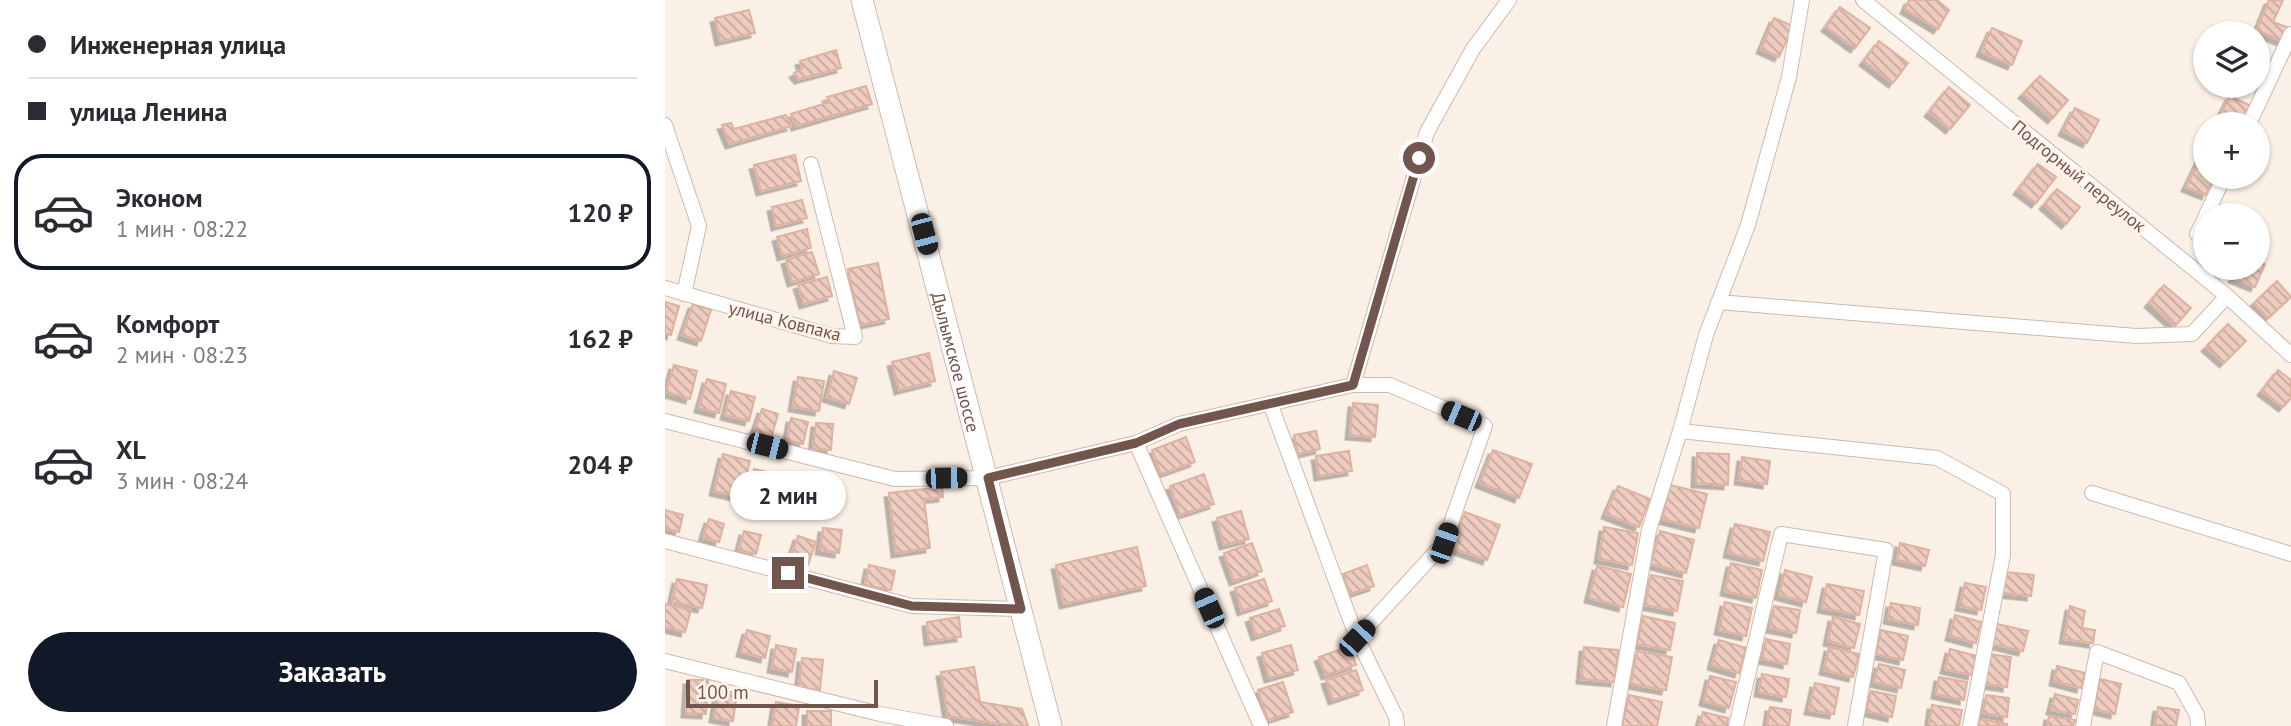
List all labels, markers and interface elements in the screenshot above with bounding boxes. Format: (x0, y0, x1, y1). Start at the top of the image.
map controls (2193, 21, 2270, 280)
button: layers (2193, 21, 2270, 98)
text: Инженерная улица (70, 28, 286, 61)
text: улица Ленина (70, 95, 227, 128)
button: + (2193, 112, 2270, 189)
street label: Подгорный переулок (2007, 115, 2151, 237)
route start (1403, 142, 1435, 174)
icon: car (32, 181, 95, 244)
text: Эконом (116, 181, 203, 214)
text: 120 ₽ (567, 196, 633, 229)
button: − (2193, 203, 2270, 280)
car (909, 211, 940, 257)
text: 1 мин · 08:22 (116, 214, 248, 243)
street label: Дылымское шоссе (927, 289, 986, 435)
street label: улица Ковпака (726, 296, 844, 346)
icon: car (32, 307, 95, 370)
text: Комфорт (116, 307, 219, 340)
text: 162 ₽ (567, 322, 633, 355)
text: 2 мин · 08:23 (116, 340, 248, 369)
car (1438, 398, 1485, 434)
car (745, 431, 790, 461)
icon: car (32, 433, 95, 496)
text: XL (116, 433, 146, 466)
text: 204 ₽ (567, 448, 633, 481)
text: 3 мин · 08:24 (116, 466, 248, 495)
car (925, 467, 968, 489)
callout: 2 мин (730, 472, 846, 520)
text: 2 мин (758, 481, 818, 510)
car (1428, 520, 1461, 566)
route end (772, 557, 804, 589)
car (1191, 585, 1228, 631)
car (1335, 615, 1380, 661)
button: Заказать (28, 632, 637, 712)
scale bar (686, 677, 879, 709)
text: 100 m (697, 680, 749, 704)

